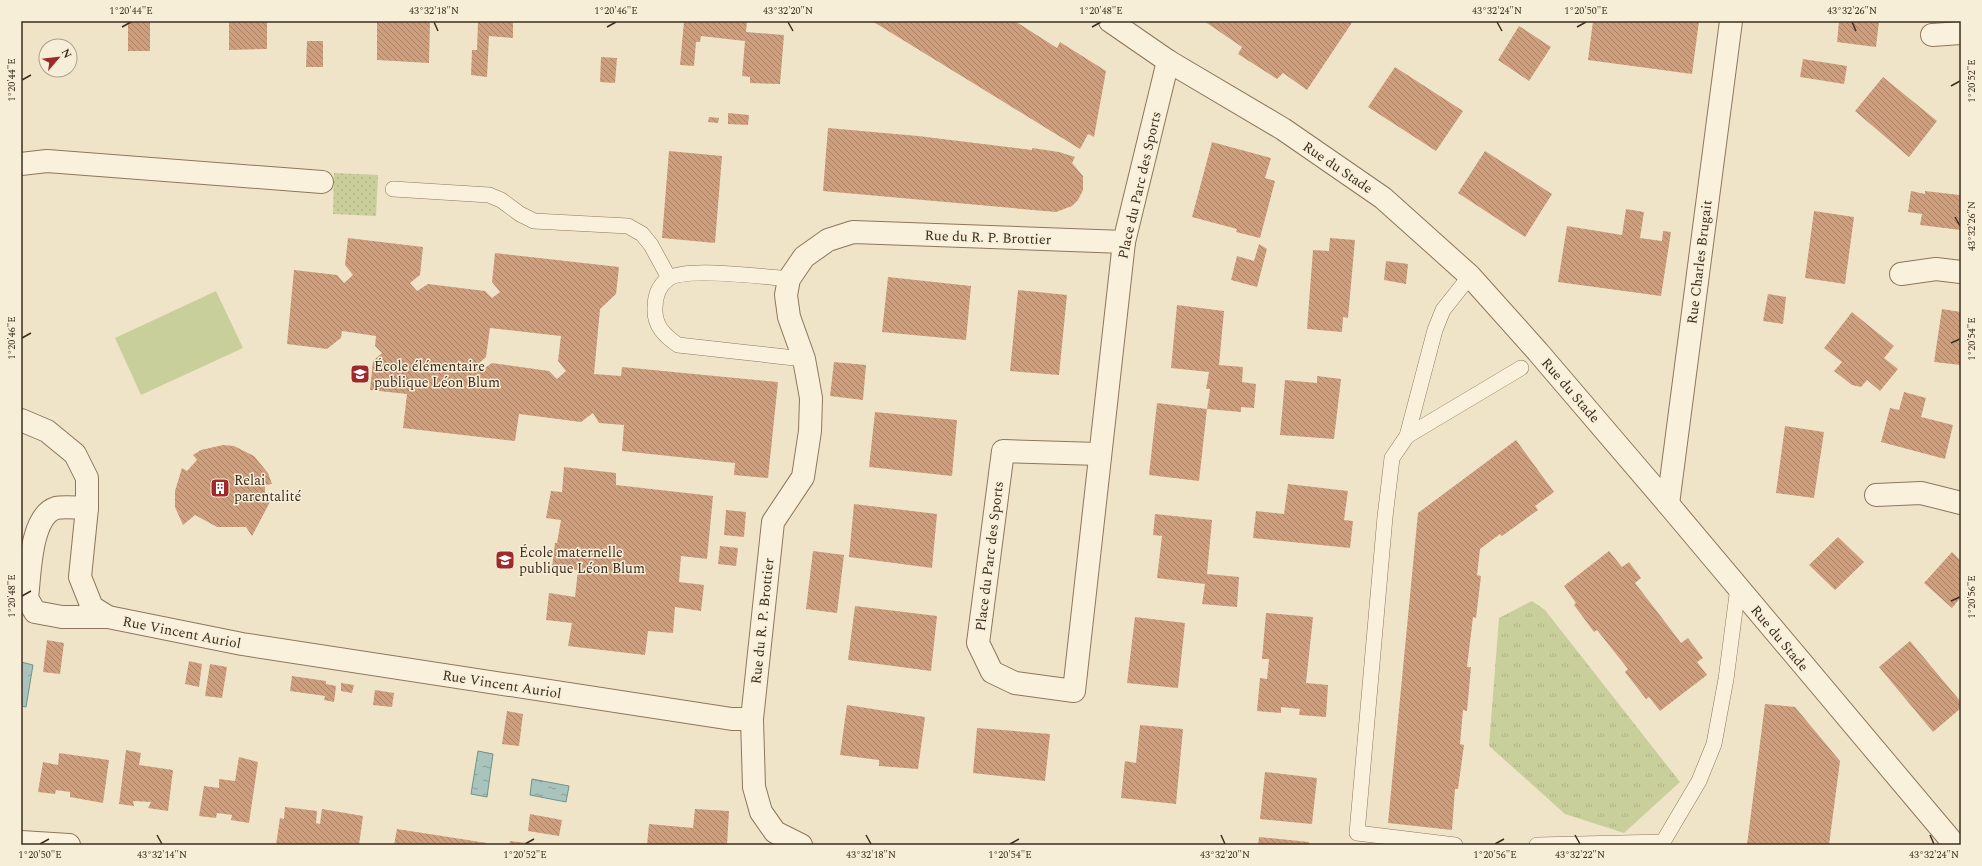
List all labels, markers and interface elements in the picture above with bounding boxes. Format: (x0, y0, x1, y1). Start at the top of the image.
text: 1°20'44"E (109, 3, 153, 19)
text: 43°32'18"N (409, 3, 459, 19)
text: 1°20'46"E (594, 3, 638, 19)
text: 43°32'20"N (763, 3, 813, 19)
text: 1°20'48"E (1079, 3, 1123, 19)
text: 43°32'24"N (1472, 3, 1522, 19)
text: 1°20'50"E (1564, 3, 1608, 19)
text: 43°32'26"N (1827, 3, 1877, 19)
north arrow (38, 38, 78, 78)
text: N (57, 46, 76, 62)
text: 1°20'44"E (4, 58, 20, 102)
text: 1°20'52"E (1964, 59, 1980, 103)
street label: Place du Parc des Sports (1112, 109, 1167, 261)
street label: Rue du Stade (1298, 136, 1377, 199)
street label: Rue Charles Brugait (1681, 199, 1718, 325)
text: 43°32'26"N (1964, 201, 1980, 251)
street label: Rue du R. P. Brottier (924, 225, 1052, 250)
text: 1°20'46"E (4, 316, 20, 360)
text: 1°20'54"E (1964, 317, 1980, 361)
street label: Rue du Stade (1536, 353, 1605, 428)
place label: École élémentaire publique Léon Blum (374, 356, 500, 393)
school or university icon: École élémentaire publique Léon Blum (349, 363, 371, 385)
place label: Relai parentalité (234, 470, 302, 507)
building icon: Relai parentalité (209, 477, 231, 499)
street label: Place du Parc des Sports (970, 480, 1009, 632)
place label: École maternelle publique Léon Blum (519, 542, 645, 579)
school or university icon: École maternelle publique Léon Blum (494, 549, 516, 571)
street label: Rue du R. P. Brottier (745, 557, 780, 685)
text: 1°20'48"E (4, 574, 20, 618)
text: 1°20'56"E (1964, 575, 1980, 619)
street label: Rue du Stade (1746, 601, 1814, 676)
street label: Rue Vincent Auriol (121, 611, 243, 654)
street label: Rue Vincent Auriol (441, 665, 563, 704)
text: 1°20'50"E (18, 847, 62, 863)
text: 43°32'14"N (137, 847, 187, 863)
text: 1°20'52"E (503, 847, 547, 863)
text: 43°32'18"N (846, 847, 896, 863)
text: 1°20'54"E (988, 847, 1032, 863)
text: 43°32'20"N (1200, 847, 1250, 863)
text: 1°20'56"E (1473, 847, 1517, 863)
text: 43°32'22"N (1555, 847, 1605, 863)
text: 43°32'24"N (1909, 847, 1959, 863)

